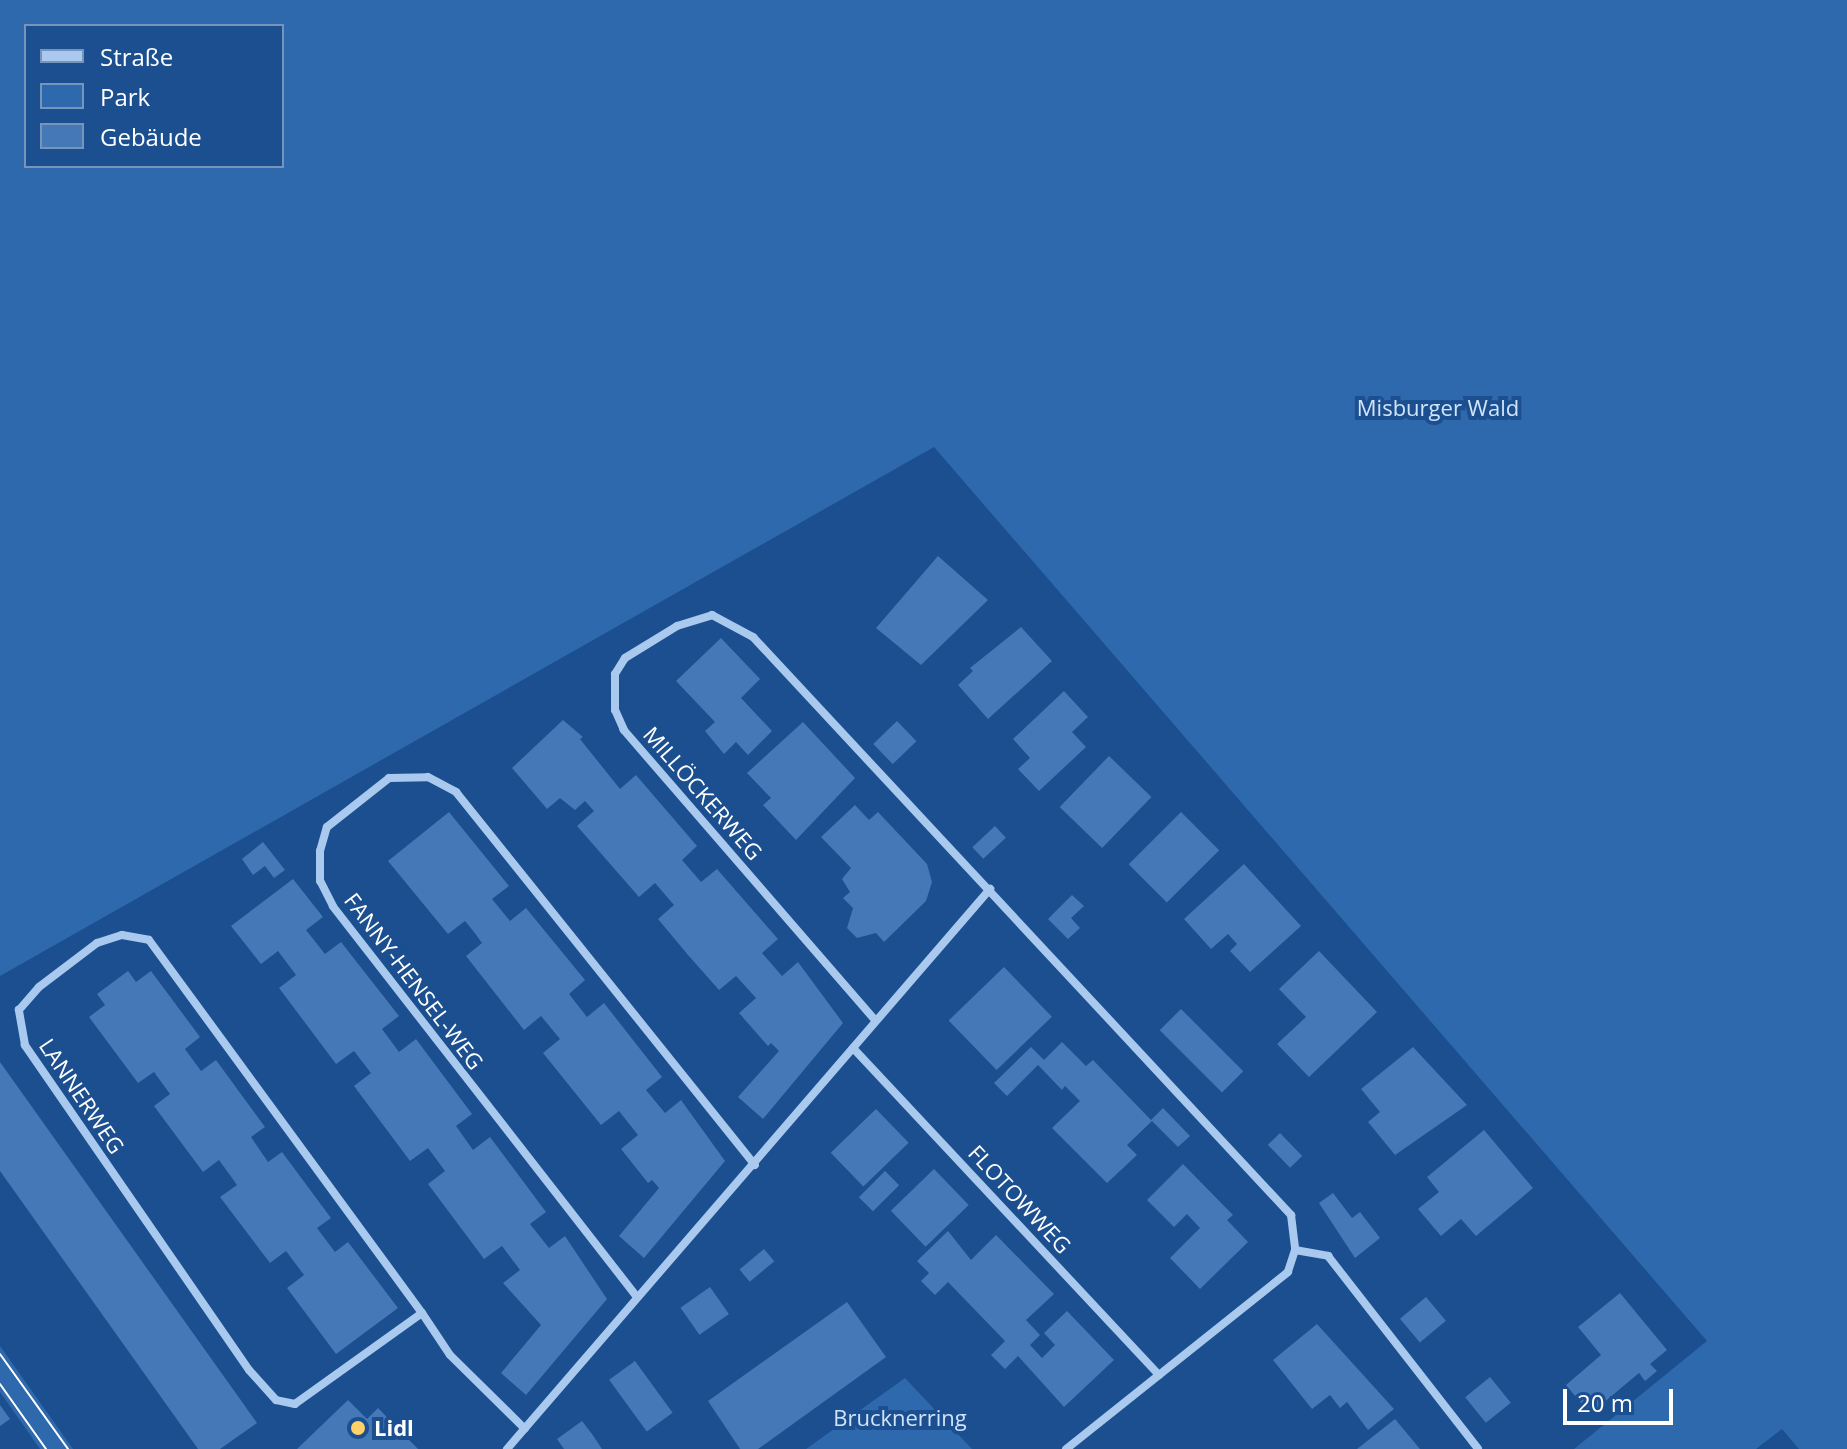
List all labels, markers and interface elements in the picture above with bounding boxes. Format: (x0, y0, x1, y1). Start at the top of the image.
legend (24, 24, 284, 168)
text: Straße (100, 40, 173, 73)
text: Park (100, 80, 150, 113)
text: Gebäude (100, 120, 202, 153)
park label: Misburger Wald (1357, 395, 1519, 421)
street label: MILLÖCKERWEG (638, 721, 768, 865)
street label: FANNY-HENSEL-WEG (339, 888, 489, 1074)
street label: LANNERWEG (34, 1034, 130, 1158)
street label: FLOTOWWEG (963, 1140, 1077, 1258)
scale bar (1567, 1373, 1677, 1423)
text: 20 m (1577, 1386, 1633, 1419)
park label: Brucknerring (833, 1405, 967, 1431)
place label: Lidl (374, 1415, 414, 1441)
marker: Lidl (349, 1419, 367, 1437)

